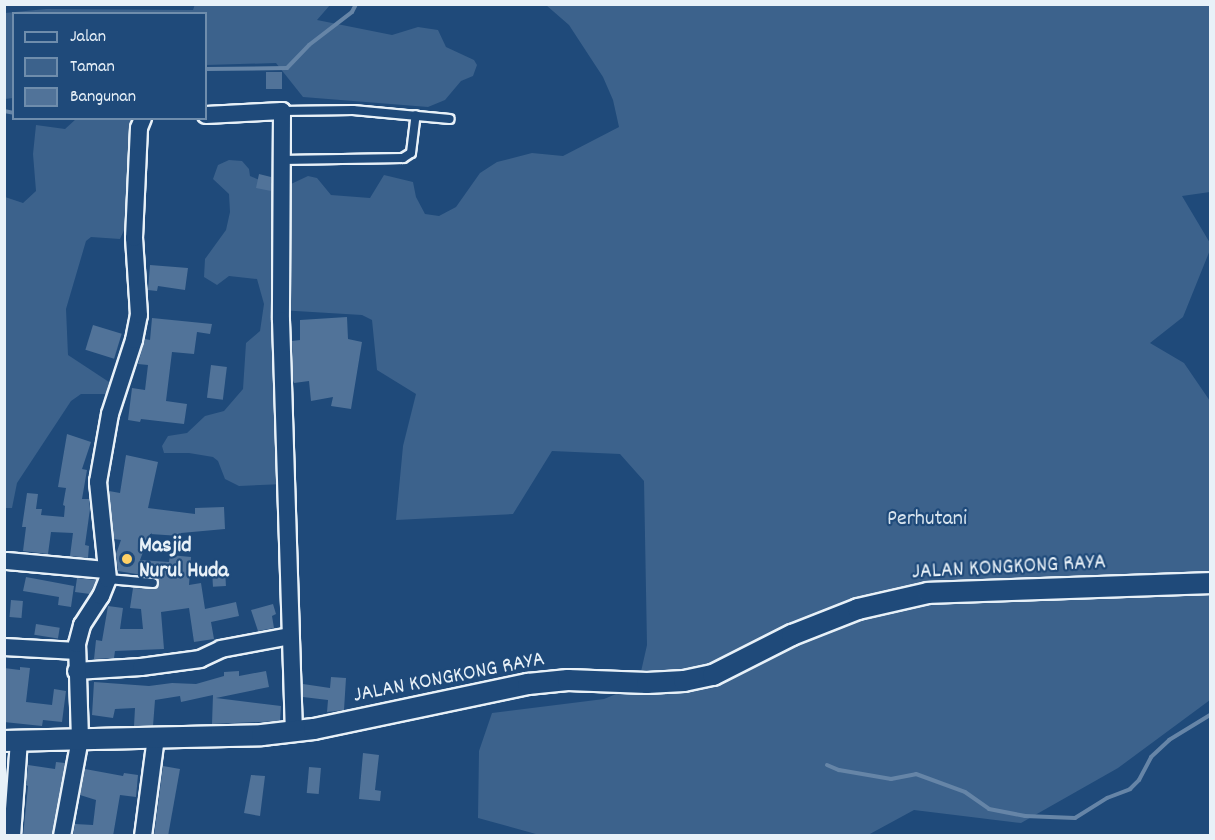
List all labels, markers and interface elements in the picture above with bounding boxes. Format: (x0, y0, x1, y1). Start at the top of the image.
legend (12, 12, 207, 120)
text: Jalan (70, 25, 106, 50)
text: Taman (70, 55, 115, 80)
text: Bangunan (70, 85, 136, 110)
park label: Perhutani (887, 507, 967, 533)
place label: Masjid Nurul Huda (139, 533, 229, 584)
street label: JALAN KONGKONG RAYA (911, 550, 1107, 586)
marker: Masjid Nurul Huda (120, 552, 134, 566)
street label: JALAN KONGKONG RAYA (351, 647, 547, 709)

